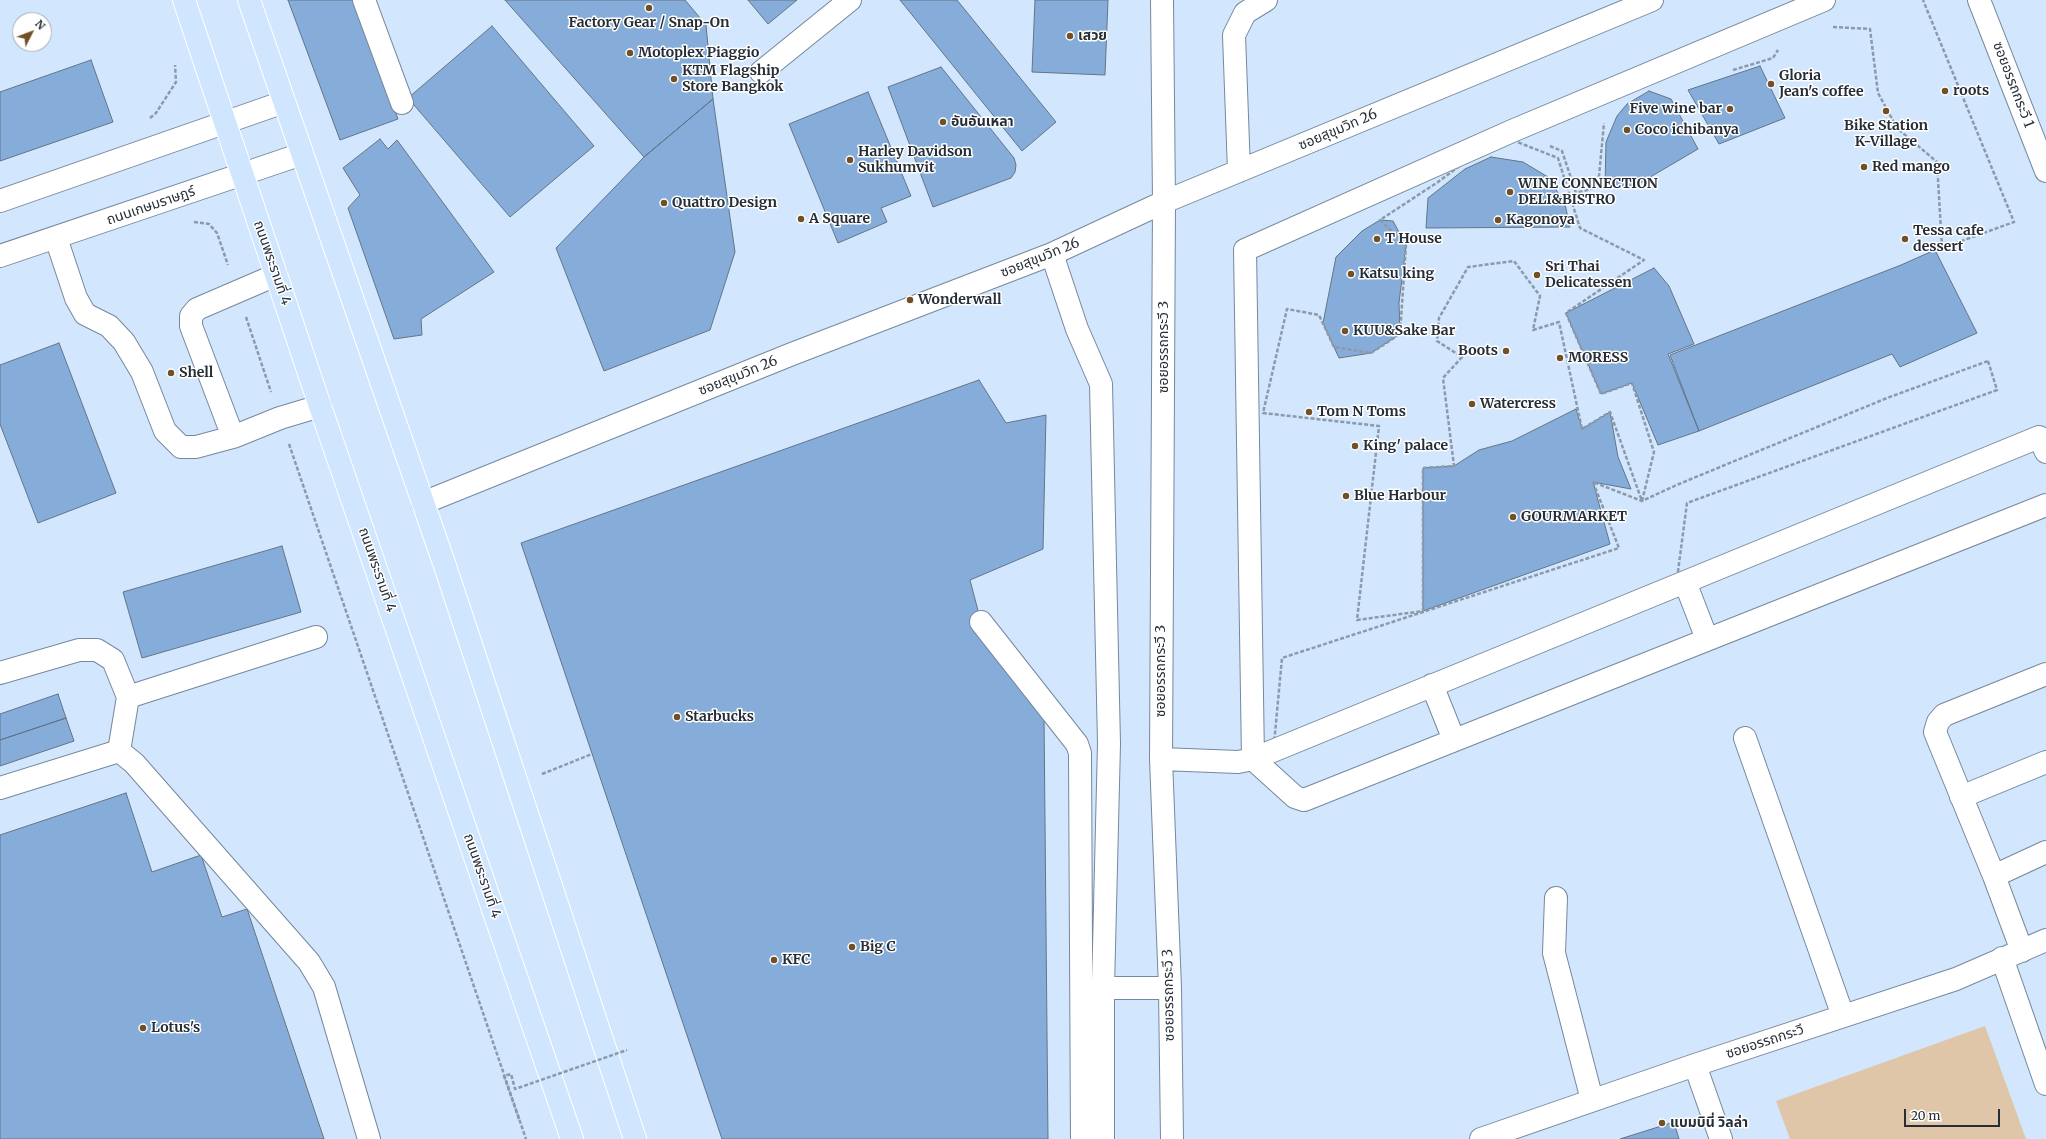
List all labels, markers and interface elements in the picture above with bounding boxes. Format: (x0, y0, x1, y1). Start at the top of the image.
marker: Factory Gear / Snap-On (644, 3, 654, 13)
north arrow (12, 12, 52, 52)
place label: Factory Gear / Snap-On (569, 15, 729, 31)
text: N (32, 17, 48, 33)
place label: เสวย (1078, 28, 1107, 44)
marker: เสวย (1065, 31, 1075, 41)
street label: ซอยอรรถกระวี 1 (1989, 40, 2037, 130)
place label: Motoplex Piaggio (638, 45, 759, 61)
marker: Motoplex Piaggio (625, 48, 635, 58)
place label: KTM Flagship Store Bangkok (682, 63, 783, 96)
place label: Gloria Jean's coffee (1779, 68, 1864, 100)
marker: KTM Flagship Store Bangkok (669, 74, 679, 84)
marker: Gloria Jean's coffee (1766, 79, 1776, 89)
place label: roots (1953, 83, 1989, 99)
marker: roots (1940, 86, 1950, 96)
place label: Five wine bar (1630, 101, 1722, 117)
marker: Five wine bar (1725, 104, 1735, 114)
street label: ซอยสุขุมวิท 26 (1296, 106, 1380, 154)
marker: Bike Station K-Village (1881, 106, 1891, 116)
place label: อันอันเหลา (951, 114, 1014, 130)
marker: อันอันเหลา (938, 117, 948, 127)
place label: Bike Station K-Village (1844, 118, 1928, 150)
place label: Coco ichibanya (1635, 122, 1739, 138)
marker: Coco ichibanya (1622, 125, 1632, 135)
place label: Harley Davidson Sukhumvit (858, 144, 972, 176)
marker: Harley Davidson Sukhumvit (845, 155, 855, 165)
place label: Red mango (1872, 159, 1950, 175)
marker: Red mango (1859, 162, 1869, 172)
place label: WINE CONNECTION DELI&BISTRO (1518, 176, 1658, 208)
street label: ถนนเกษมราษฎร์ (105, 183, 197, 229)
marker: WINE CONNECTION DELI&BISTRO (1505, 187, 1515, 197)
place label: Quattro Design (672, 195, 777, 211)
marker: Quattro Design (659, 198, 669, 208)
place label: A Square (809, 211, 870, 227)
place label: Kagonoya (1506, 212, 1575, 228)
marker: A Square (796, 214, 806, 224)
marker: Kagonoya (1493, 215, 1503, 225)
street label: ถนนพระรามที่ 4 (250, 218, 294, 308)
place label: Tessa cafe dessert (1913, 223, 1984, 256)
place label: T House (1385, 231, 1442, 247)
marker: T House (1372, 234, 1382, 244)
marker: Tessa cafe dessert (1900, 234, 1910, 244)
street label: ซอยสุขุมวิท 26 (998, 235, 1082, 281)
place label: Sri Thai Delicatessen (1545, 259, 1632, 292)
place label: Katsu king (1359, 266, 1434, 282)
marker: Katsu king (1346, 269, 1356, 279)
marker: Sri Thai Delicatessen (1532, 270, 1542, 280)
place label: Wonderwall (918, 292, 1002, 308)
marker: Wonderwall (905, 295, 915, 305)
street label: ซอยอรรถกระวี 3 (1156, 301, 1172, 393)
place label: KUU&Sake Bar (1353, 323, 1455, 339)
marker: KUU&Sake Bar (1340, 326, 1350, 336)
place label: Boots (1458, 343, 1498, 359)
marker: Boots (1501, 346, 1511, 356)
place label: MORESS (1568, 350, 1628, 366)
street label: ซอยสุขุมวิท 26 (696, 353, 780, 399)
marker: MORESS (1555, 353, 1565, 363)
place label: Shell (179, 365, 213, 381)
marker: Shell (166, 368, 176, 378)
place label: Watercress (1480, 396, 1556, 412)
marker: Watercress (1467, 399, 1477, 409)
place label: Tom N Toms (1317, 404, 1406, 420)
marker: Tom N Toms (1304, 407, 1314, 417)
place label: King' palace (1363, 438, 1448, 454)
marker: King' palace (1350, 441, 1360, 451)
place label: Blue Harbour (1354, 488, 1446, 504)
marker: Blue Harbour (1341, 491, 1351, 501)
place label: GOURMARKET (1521, 509, 1627, 525)
marker: GOURMARKET (1508, 512, 1518, 522)
street label: ถนนพระรามที่ 4 (355, 525, 399, 615)
street label: ซอยอรรถกระวี 3 (1153, 625, 1169, 717)
place label: Starbucks (685, 709, 754, 725)
marker: Starbucks (672, 712, 682, 722)
street label: ถนนพระรามที่ 4 (460, 831, 504, 921)
place label: Big C (860, 939, 896, 955)
marker: Big C (847, 942, 857, 952)
street label: ซอยอรรถกระวี 3 (1160, 949, 1178, 1041)
place label: KFC (782, 952, 811, 968)
marker: KFC (769, 955, 779, 965)
place label: Lotus's (151, 1020, 200, 1036)
street label: ซอยอรรถกระวี (1724, 1021, 1806, 1063)
marker: Lotus's (138, 1023, 148, 1033)
scale bar (1906, 1101, 2002, 1127)
text: 20 m (1911, 1108, 1940, 1123)
place label: แบมบินี่ วิลล่า (1670, 1115, 1748, 1131)
marker: แบมบินี่ วิลล่า (1657, 1118, 1667, 1128)

